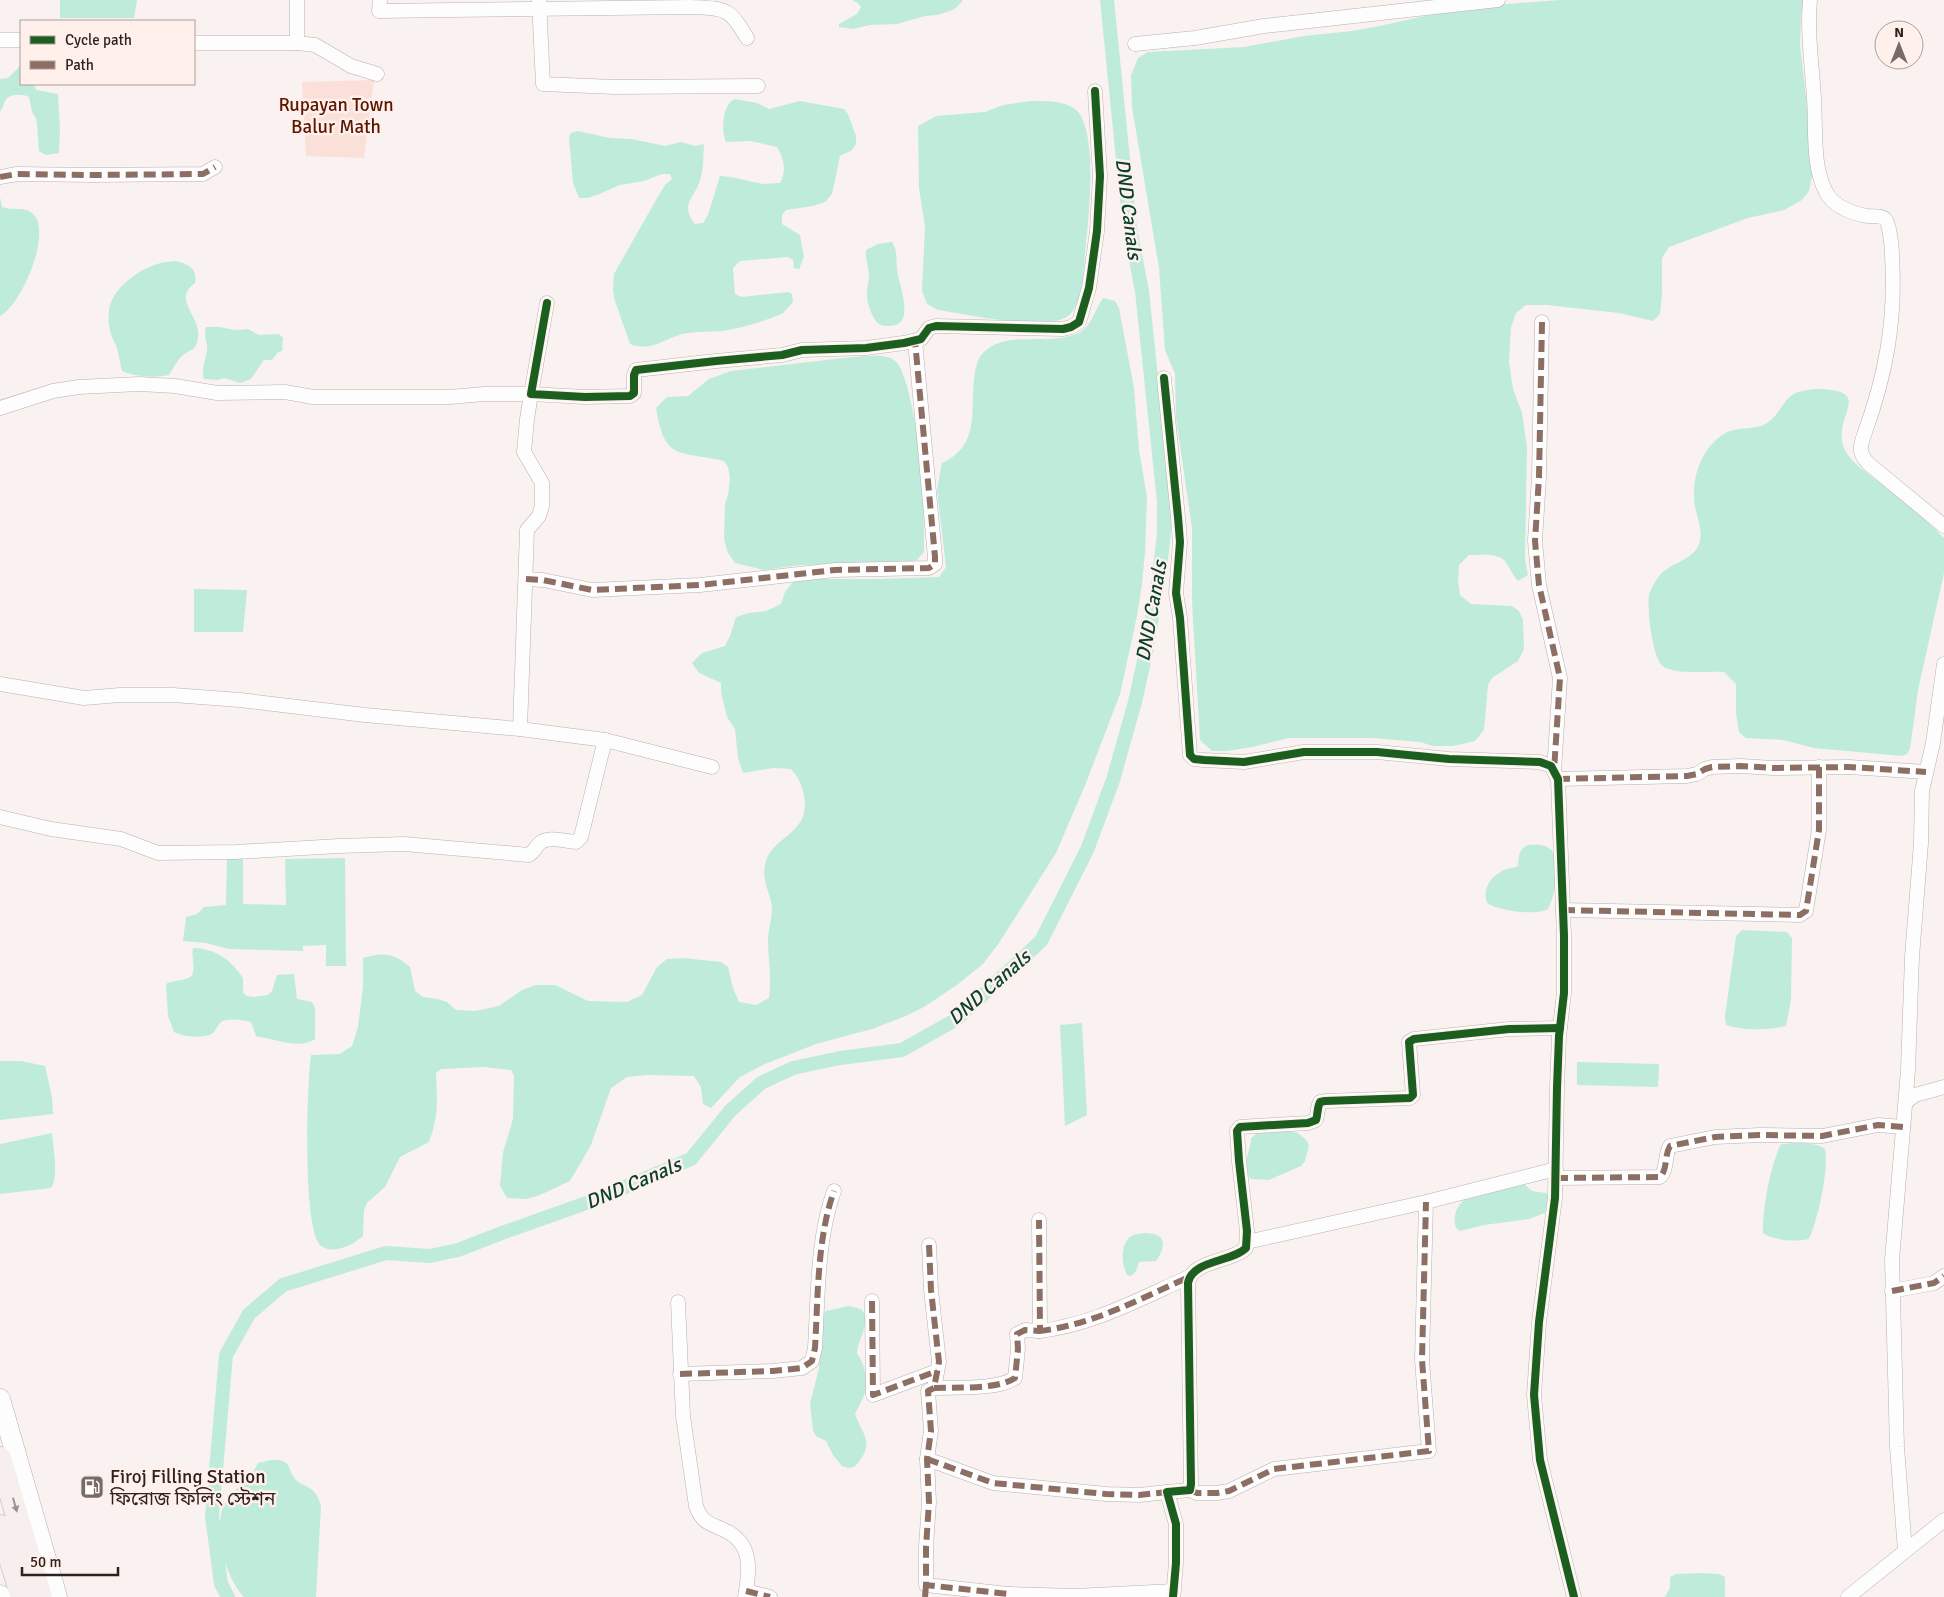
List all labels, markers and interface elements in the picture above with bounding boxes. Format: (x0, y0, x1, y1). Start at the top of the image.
legend (20, 20, 195, 85)
north arrow (1874, 20, 1924, 70)
text: N (1894, 24, 1904, 41)
text: Cycle path (65, 31, 132, 49)
text: Path (65, 56, 94, 74)
park label: Rupayan Town Balur Math (278, 93, 394, 139)
water label: DND Canals (1110, 157, 1147, 263)
water label: DND Canals (1130, 557, 1173, 663)
water label: DND Canals (943, 943, 1038, 1030)
water label: DND Canals (582, 1151, 687, 1215)
place label: Firoj Filling Station ফিরোজ ফিলিং স্টেশন (109, 1465, 276, 1511)
fuel station icon: Firoj Filling Station ফিরোজ ফিলিং স্টেশন (79, 1474, 105, 1500)
one-way arrow (11, 1497, 19, 1512)
scale bar (22, 1544, 119, 1576)
text: 50 m (30, 1553, 61, 1571)

